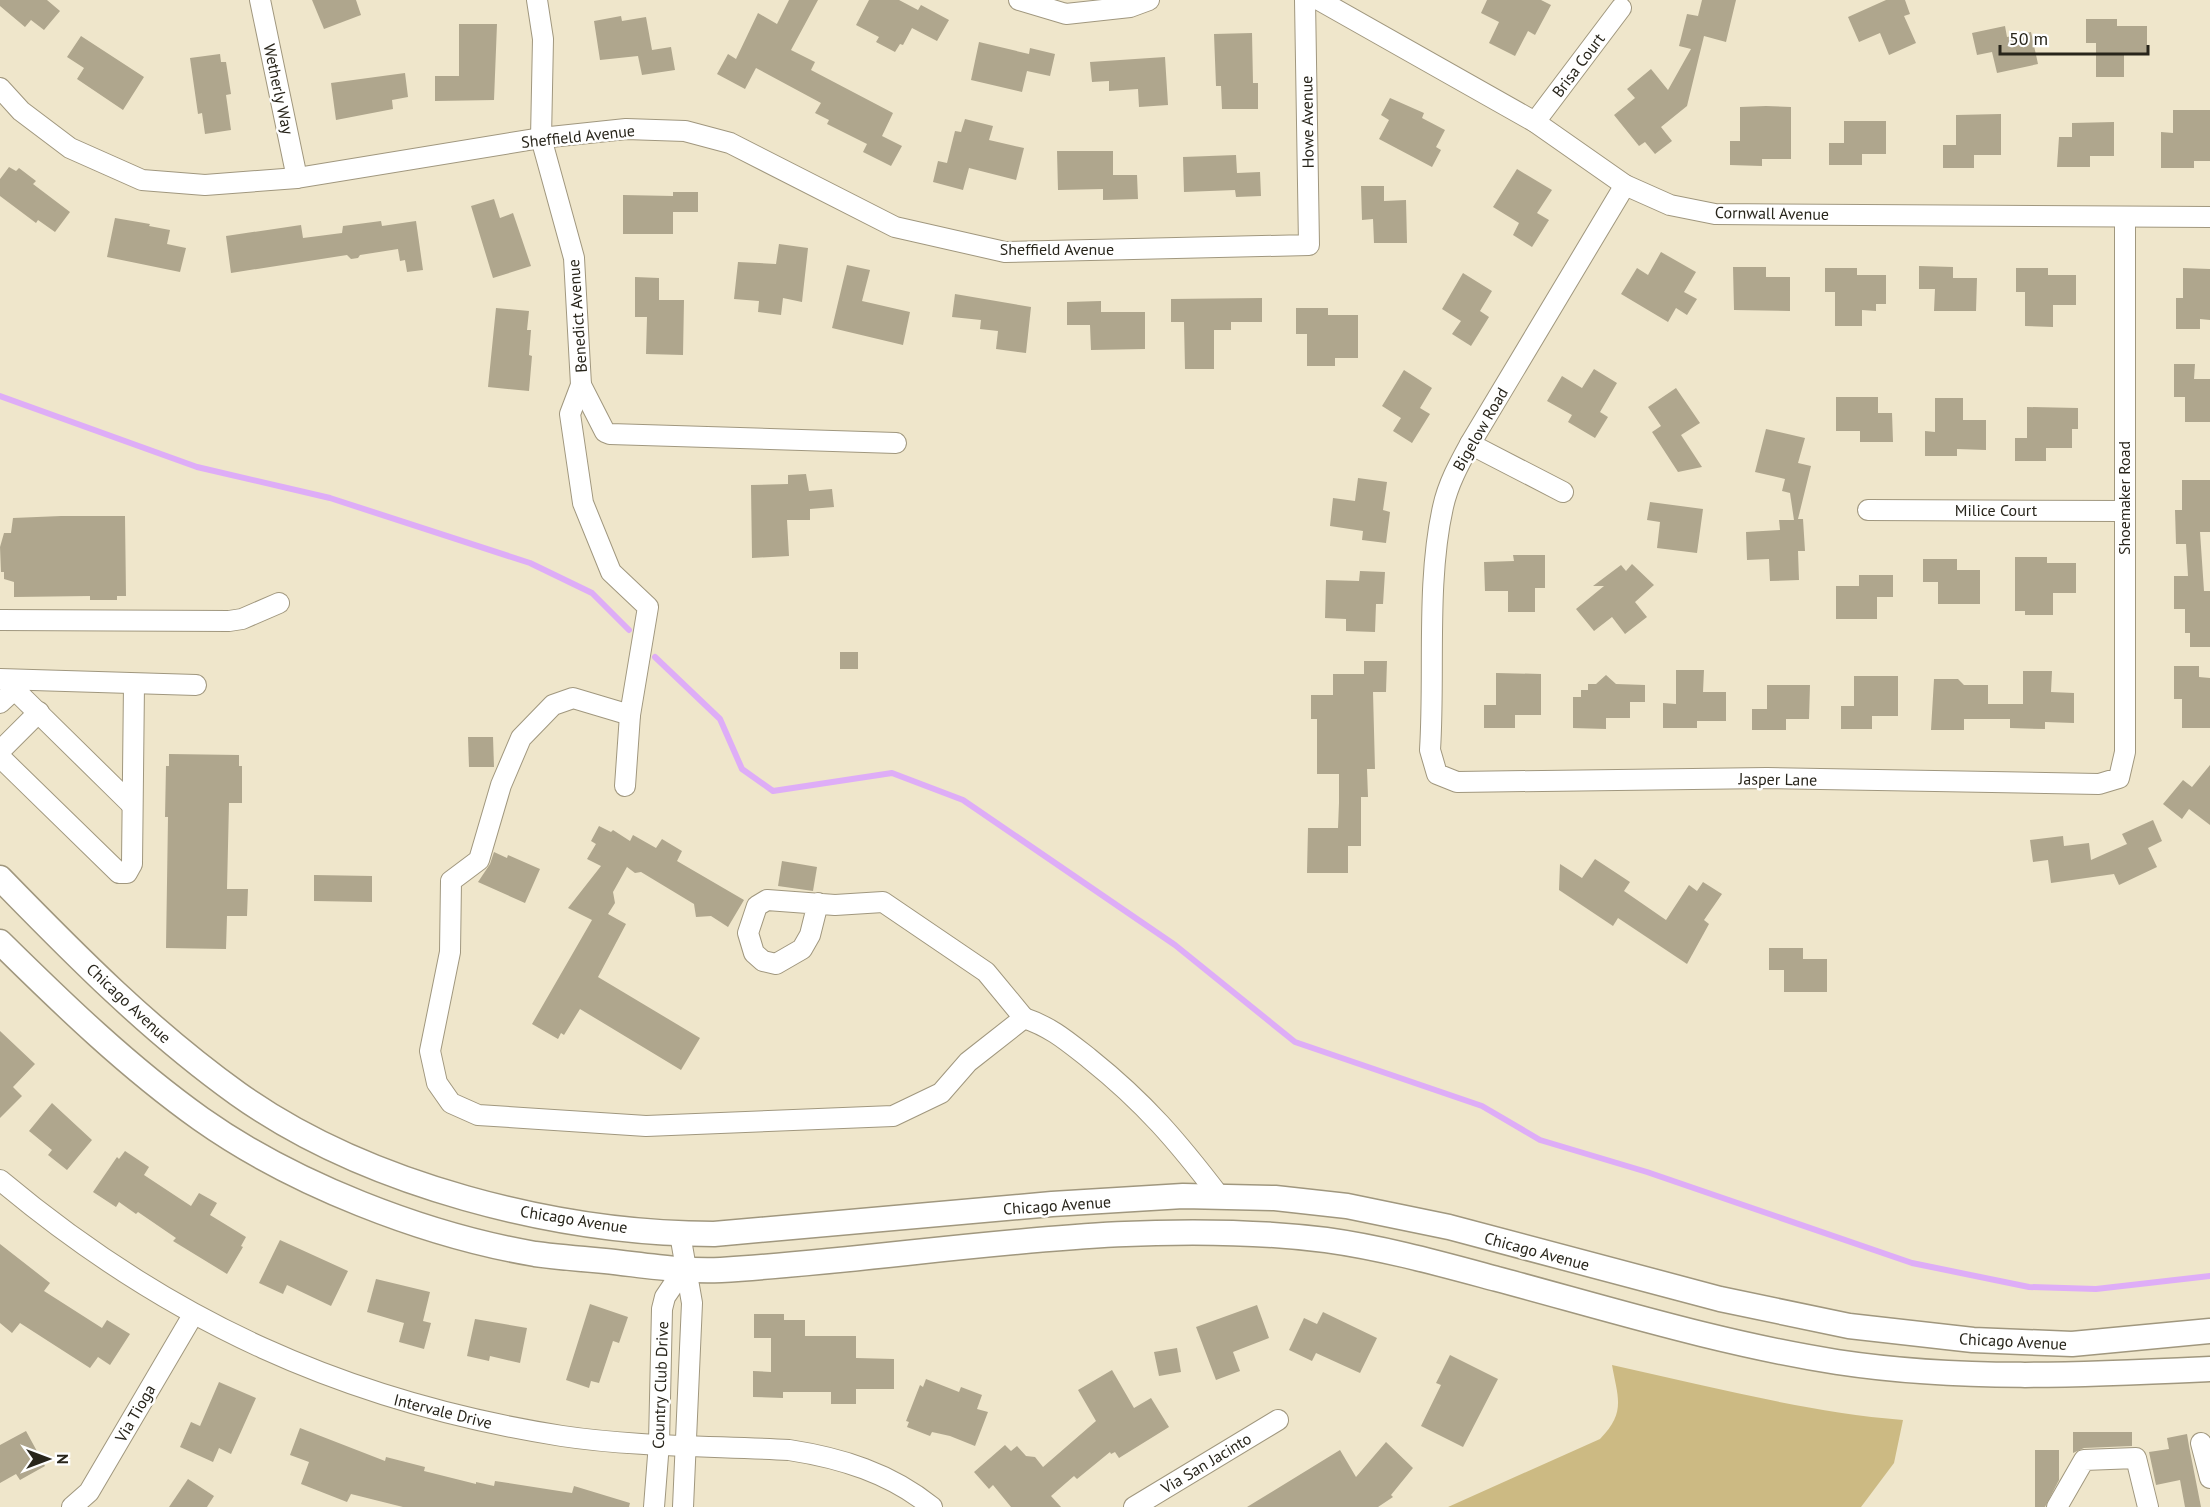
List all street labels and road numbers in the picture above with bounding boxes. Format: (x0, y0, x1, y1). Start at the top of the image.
street label: Brisa Court (1547, 29, 1609, 101)
street label: Wetherly Way (260, 42, 298, 137)
street label: Howe Avenue (1296, 76, 1318, 168)
street label: Sheffield Avenue (520, 120, 636, 152)
street label: Cornwall Avenue (1715, 202, 1829, 224)
street label: Sheffield Avenue (1000, 239, 1114, 259)
street label: Benedict Avenue (563, 259, 591, 373)
street label: Bigelow Road (1448, 384, 1512, 474)
street label: Shoemaker Road (2114, 441, 2134, 555)
street label: Milice Court (1955, 500, 2038, 520)
street label: Jasper Lane (1738, 768, 1817, 790)
street label: Chicago Avenue (83, 959, 175, 1047)
street label: Chicago Avenue (1002, 1191, 1112, 1219)
street label: Chicago Avenue (519, 1201, 629, 1237)
street label: Chicago Avenue (1482, 1227, 1592, 1275)
street label: Country Club Drive (648, 1321, 672, 1449)
street label: Chicago Avenue (1958, 1328, 2068, 1354)
street label: Via Tioga (110, 1381, 160, 1446)
street label: Intervale Drive (392, 1389, 494, 1433)
street label: Via San Jacinto (1156, 1428, 1255, 1498)

